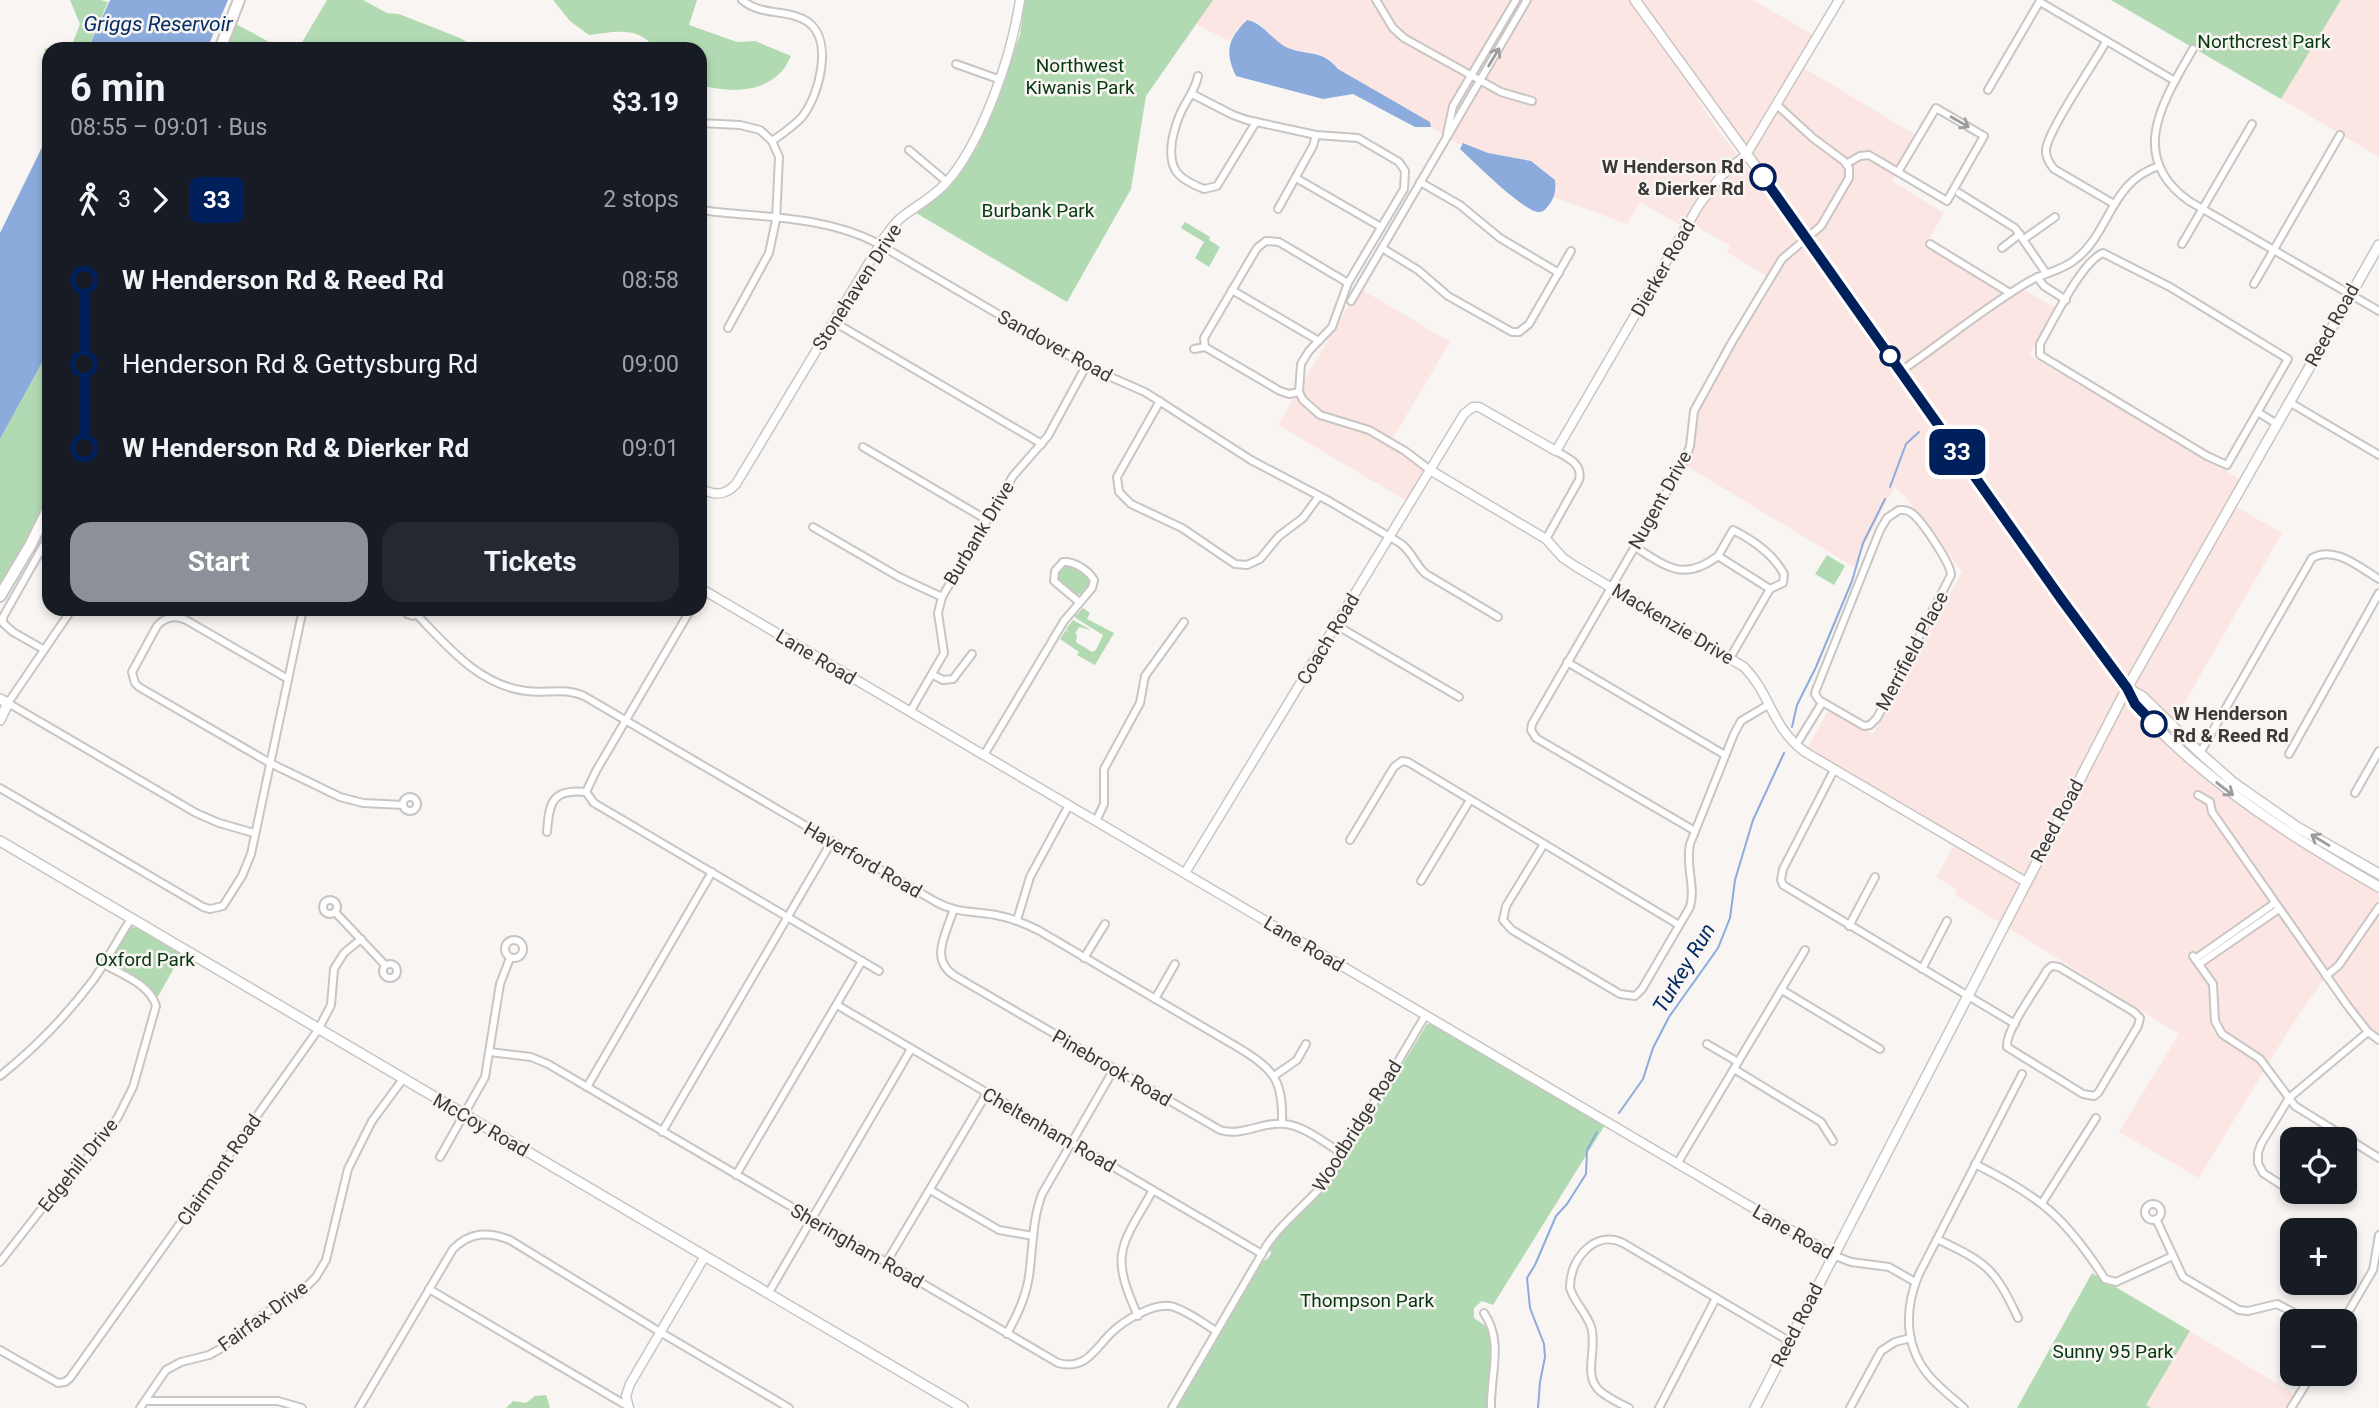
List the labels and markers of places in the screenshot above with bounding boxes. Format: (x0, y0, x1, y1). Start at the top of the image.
place label: W Henderson Rd & Dierker Rd (1602, 155, 1744, 200)
marker: W Henderson Rd & Dierker Rd (1750, 164, 1776, 190)
unlabelled marker (1880, 346, 1900, 366)
place label: W Henderson Rd & Reed Rd (2173, 702, 2289, 747)
marker: W Henderson Rd & Reed Rd (2141, 711, 2167, 737)

